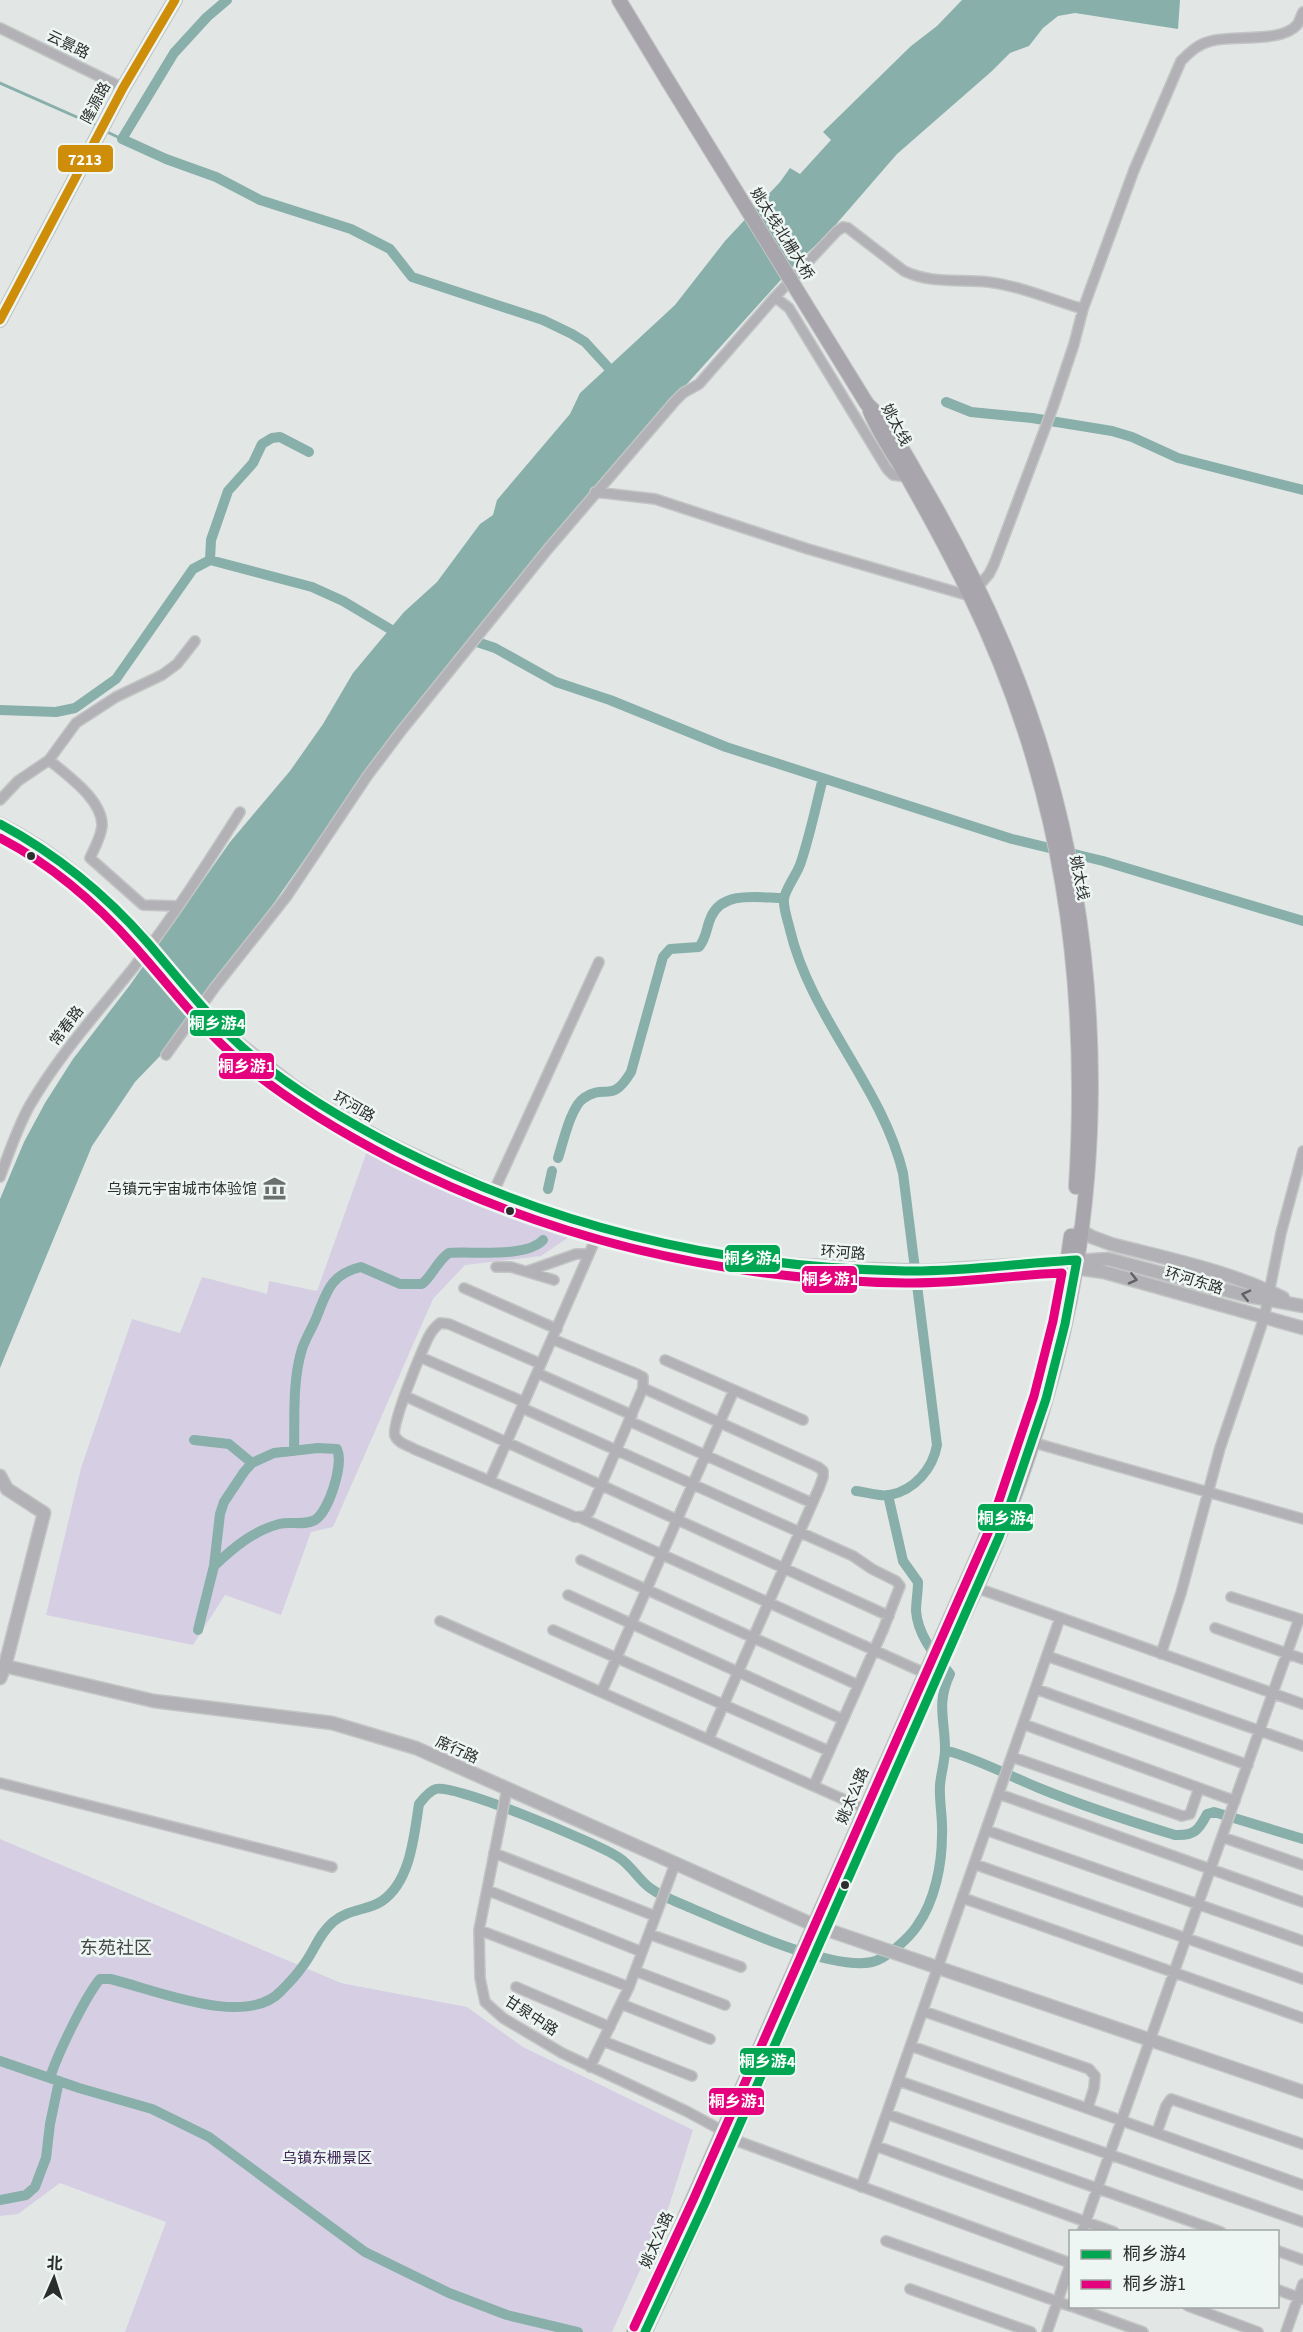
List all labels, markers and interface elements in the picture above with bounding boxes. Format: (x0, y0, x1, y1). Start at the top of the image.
street label: 云景路 (43, 26, 93, 64)
street label: 隆源路 (76, 78, 116, 128)
line badge: 7213 (57, 144, 114, 173)
text: 7213 (68, 149, 102, 171)
street label: 姚太线北栅大桥 (745, 184, 819, 284)
street label: 姚太线 (876, 400, 916, 450)
unlabelled marker (25, 850, 37, 862)
street label: 姚太线 (1064, 854, 1094, 902)
street label: 常春路 (45, 1002, 89, 1050)
line badge: 桐乡游4 (189, 1009, 246, 1037)
text: 桐乡游4 (189, 1013, 246, 1035)
line badge: 桐乡游1 (218, 1052, 275, 1080)
text: 桐乡游1 (218, 1056, 274, 1078)
street label: 环河路 (329, 1087, 379, 1127)
museum icon: 乌镇元宇宙城市体验馆 (262, 1176, 288, 1202)
place label: 乌镇元宇宙城市体验馆 (107, 1179, 257, 1200)
unlabelled marker (504, 1205, 516, 1217)
street label: 环河路 (820, 1241, 866, 1265)
line badge: 桐乡游4 (724, 1244, 781, 1273)
text: 桐乡游4 (724, 1248, 781, 1270)
street label: 环河东路 (1162, 1262, 1226, 1300)
line badge: 桐乡游1 (801, 1265, 858, 1294)
text: 桐乡游1 (802, 1269, 858, 1291)
one-way arrow (1128, 1272, 1138, 1285)
one-way arrow (1241, 1289, 1251, 1302)
line badge: 桐乡游4 (977, 1503, 1034, 1532)
text: 桐乡游4 (978, 1508, 1035, 1530)
street label: 席行路 (432, 1731, 482, 1769)
street label: 姚太公路 (832, 1764, 874, 1828)
unlabelled marker (839, 1879, 851, 1891)
district label: 东苑社区 (80, 1936, 152, 1961)
street label: 甘泉中路 (500, 1991, 562, 2041)
line badge: 桐乡游4 (739, 2047, 796, 2076)
text: 桐乡游4 (739, 2051, 796, 2073)
line badge: 桐乡游1 (708, 2087, 765, 2116)
text: 桐乡游1 (709, 2091, 765, 2113)
park label: 乌镇东栅景区 (282, 2148, 372, 2169)
street label: 姚太公路 (635, 2208, 679, 2272)
legend (1069, 2230, 1279, 2308)
text: 桐乡游4 (1123, 2242, 1186, 2267)
north arrow (24, 2248, 84, 2308)
text: 北 (46, 2253, 63, 2275)
text: 桐乡游1 (1123, 2272, 1186, 2297)

